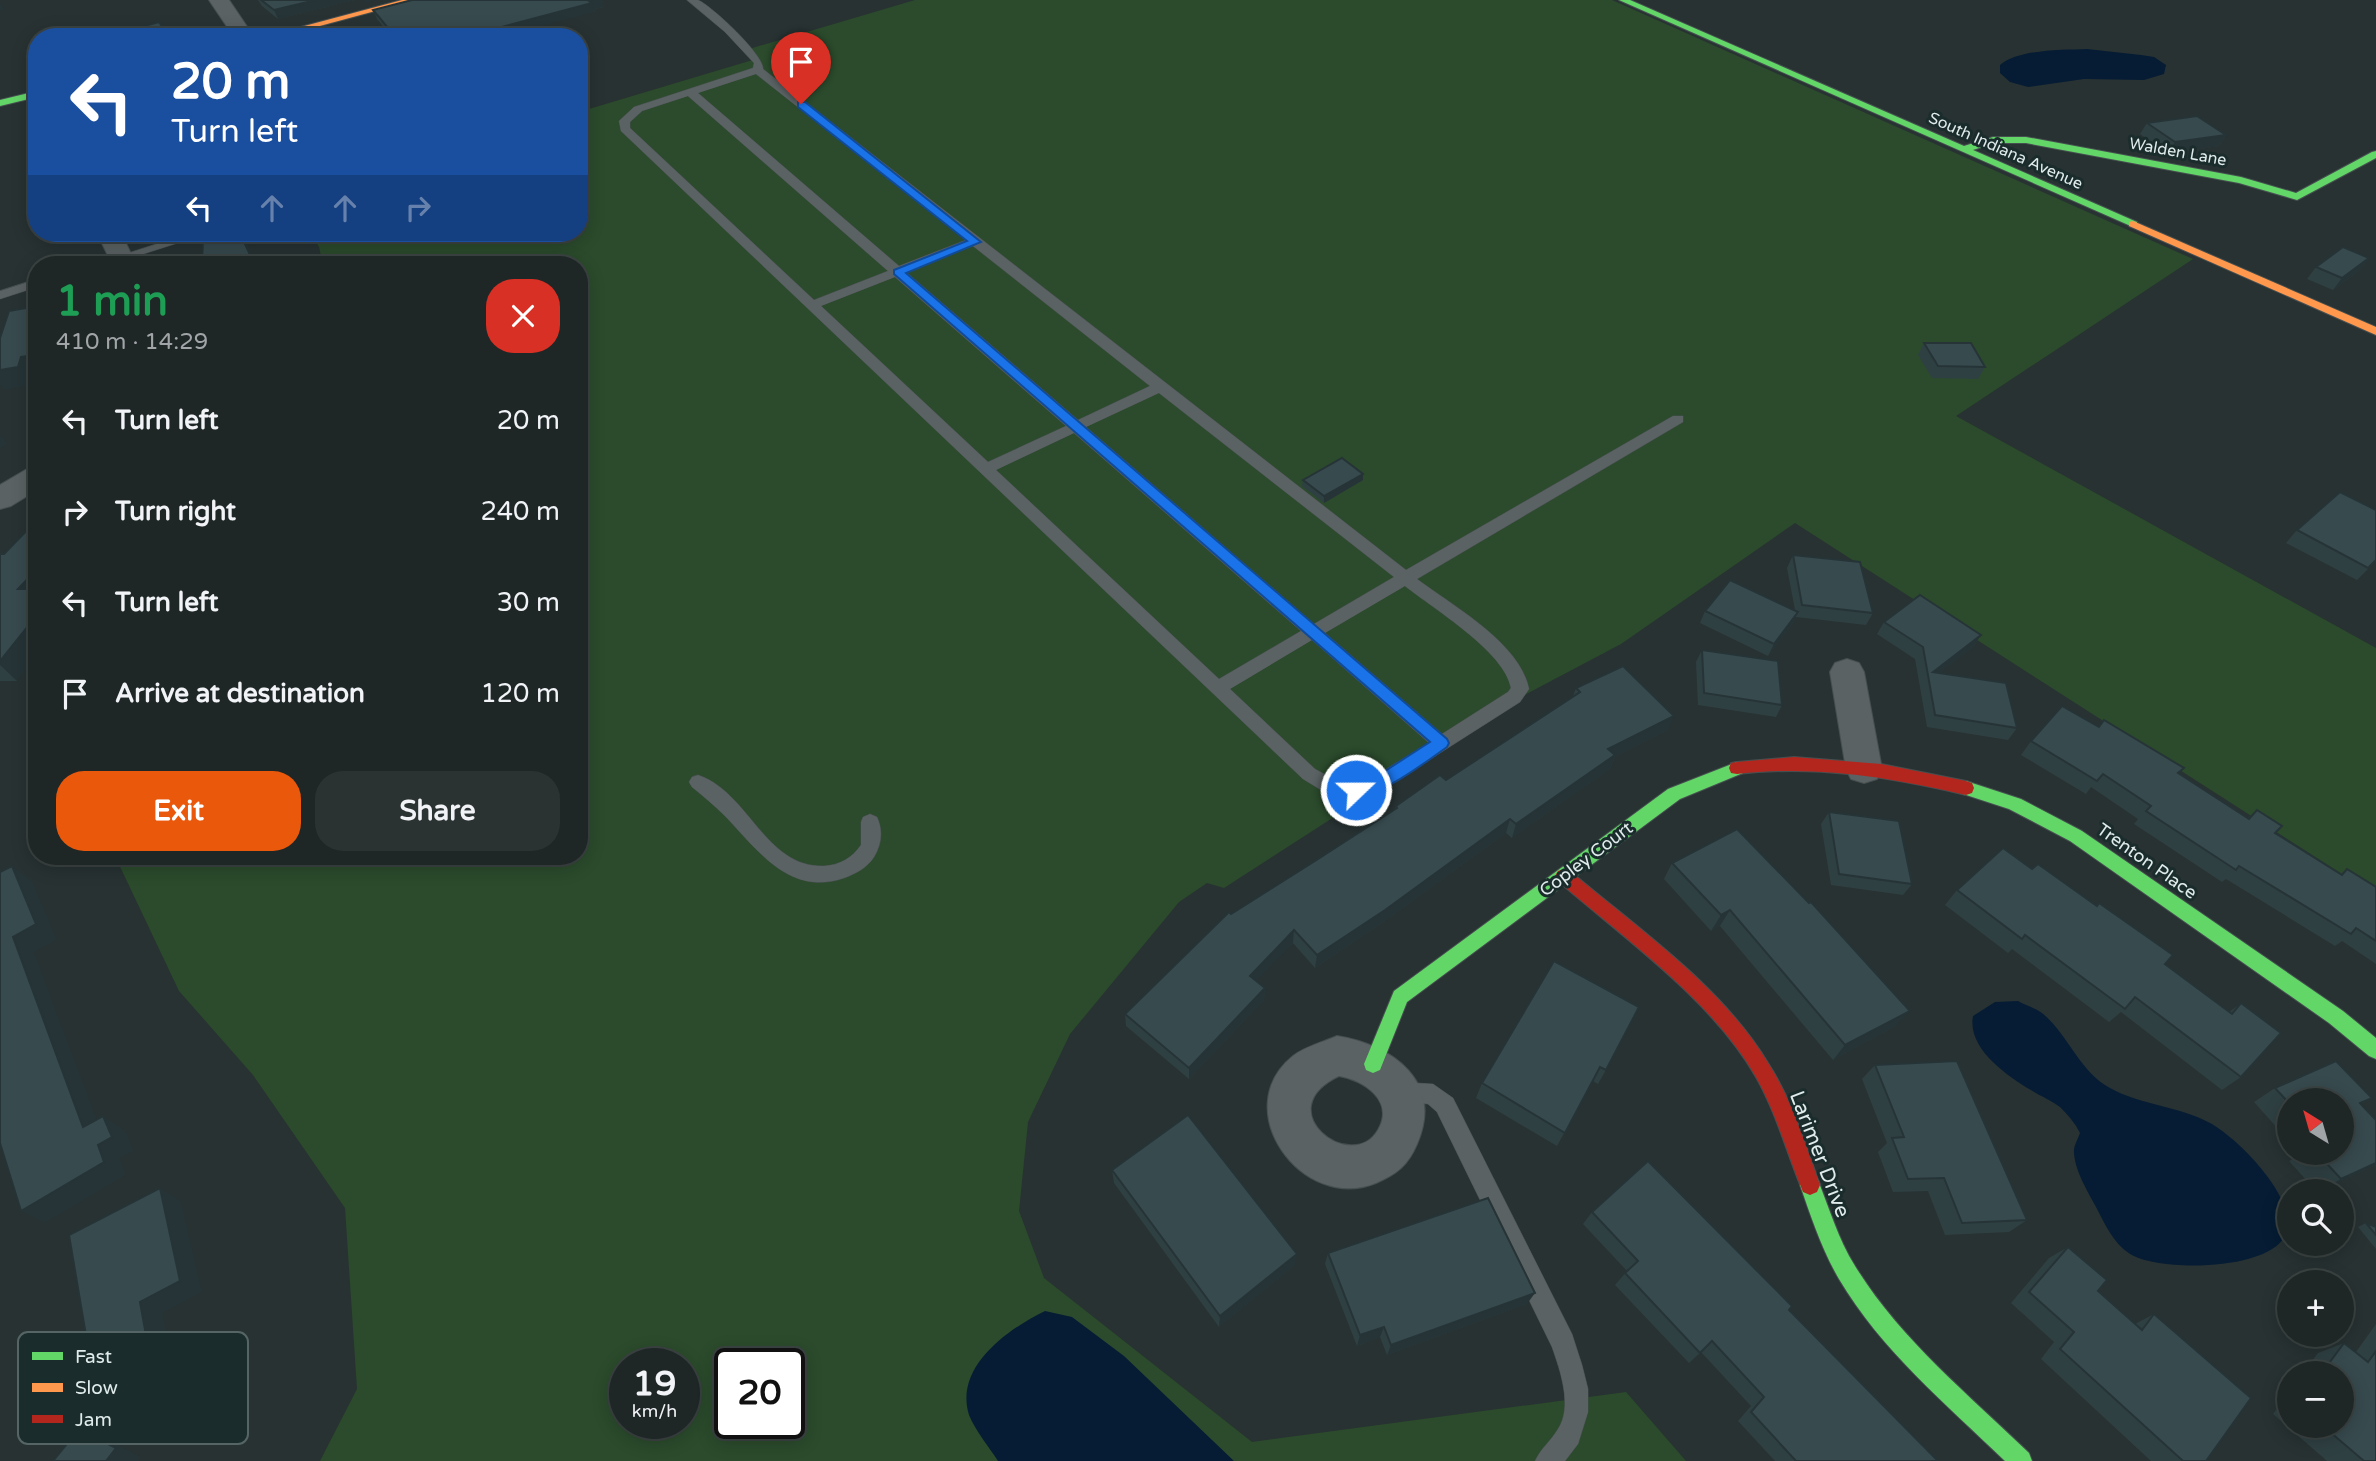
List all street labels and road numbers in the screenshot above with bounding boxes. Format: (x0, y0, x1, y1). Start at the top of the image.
street label: South Indiana Avenue (1925, 108, 2086, 194)
street label: Walden Lane (2128, 134, 2228, 170)
street label: Copley Court (1535, 817, 1637, 901)
street label: Trenton Place (2093, 818, 2201, 904)
street label: Larimer Drive (1784, 1087, 1855, 1221)

